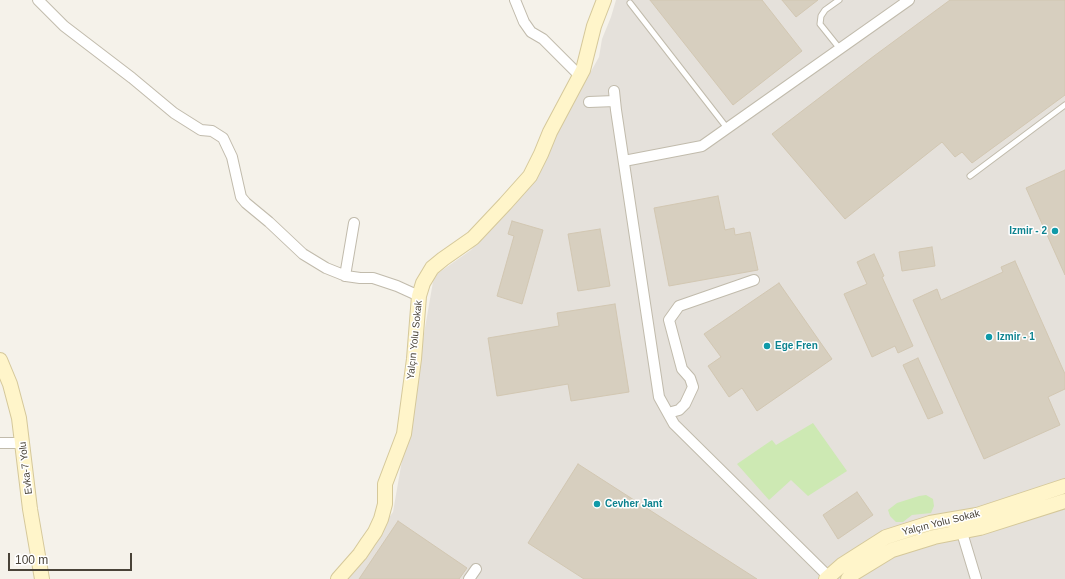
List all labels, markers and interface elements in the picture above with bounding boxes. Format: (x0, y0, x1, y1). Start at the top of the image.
place label: Izmir - 2 (1009, 225, 1047, 237)
marker: Izmir - 2 (1050, 226, 1060, 236)
street label: Yalçın Yolu Sokak (405, 300, 425, 380)
place label: Izmir - 1 (997, 331, 1035, 343)
marker: Izmir - 1 (984, 332, 994, 342)
place label: Ege Fren (775, 340, 818, 352)
marker: Ege Fren (762, 341, 772, 351)
street label: Evka-7 Yolu (17, 441, 35, 495)
place label: Cevher Jant (605, 498, 662, 510)
marker: Cevher Jant (592, 499, 602, 509)
street label: Yalçın Yolu Sokak (901, 508, 981, 538)
scale bar (10, 545, 134, 571)
text: 100 m (15, 553, 48, 567)

